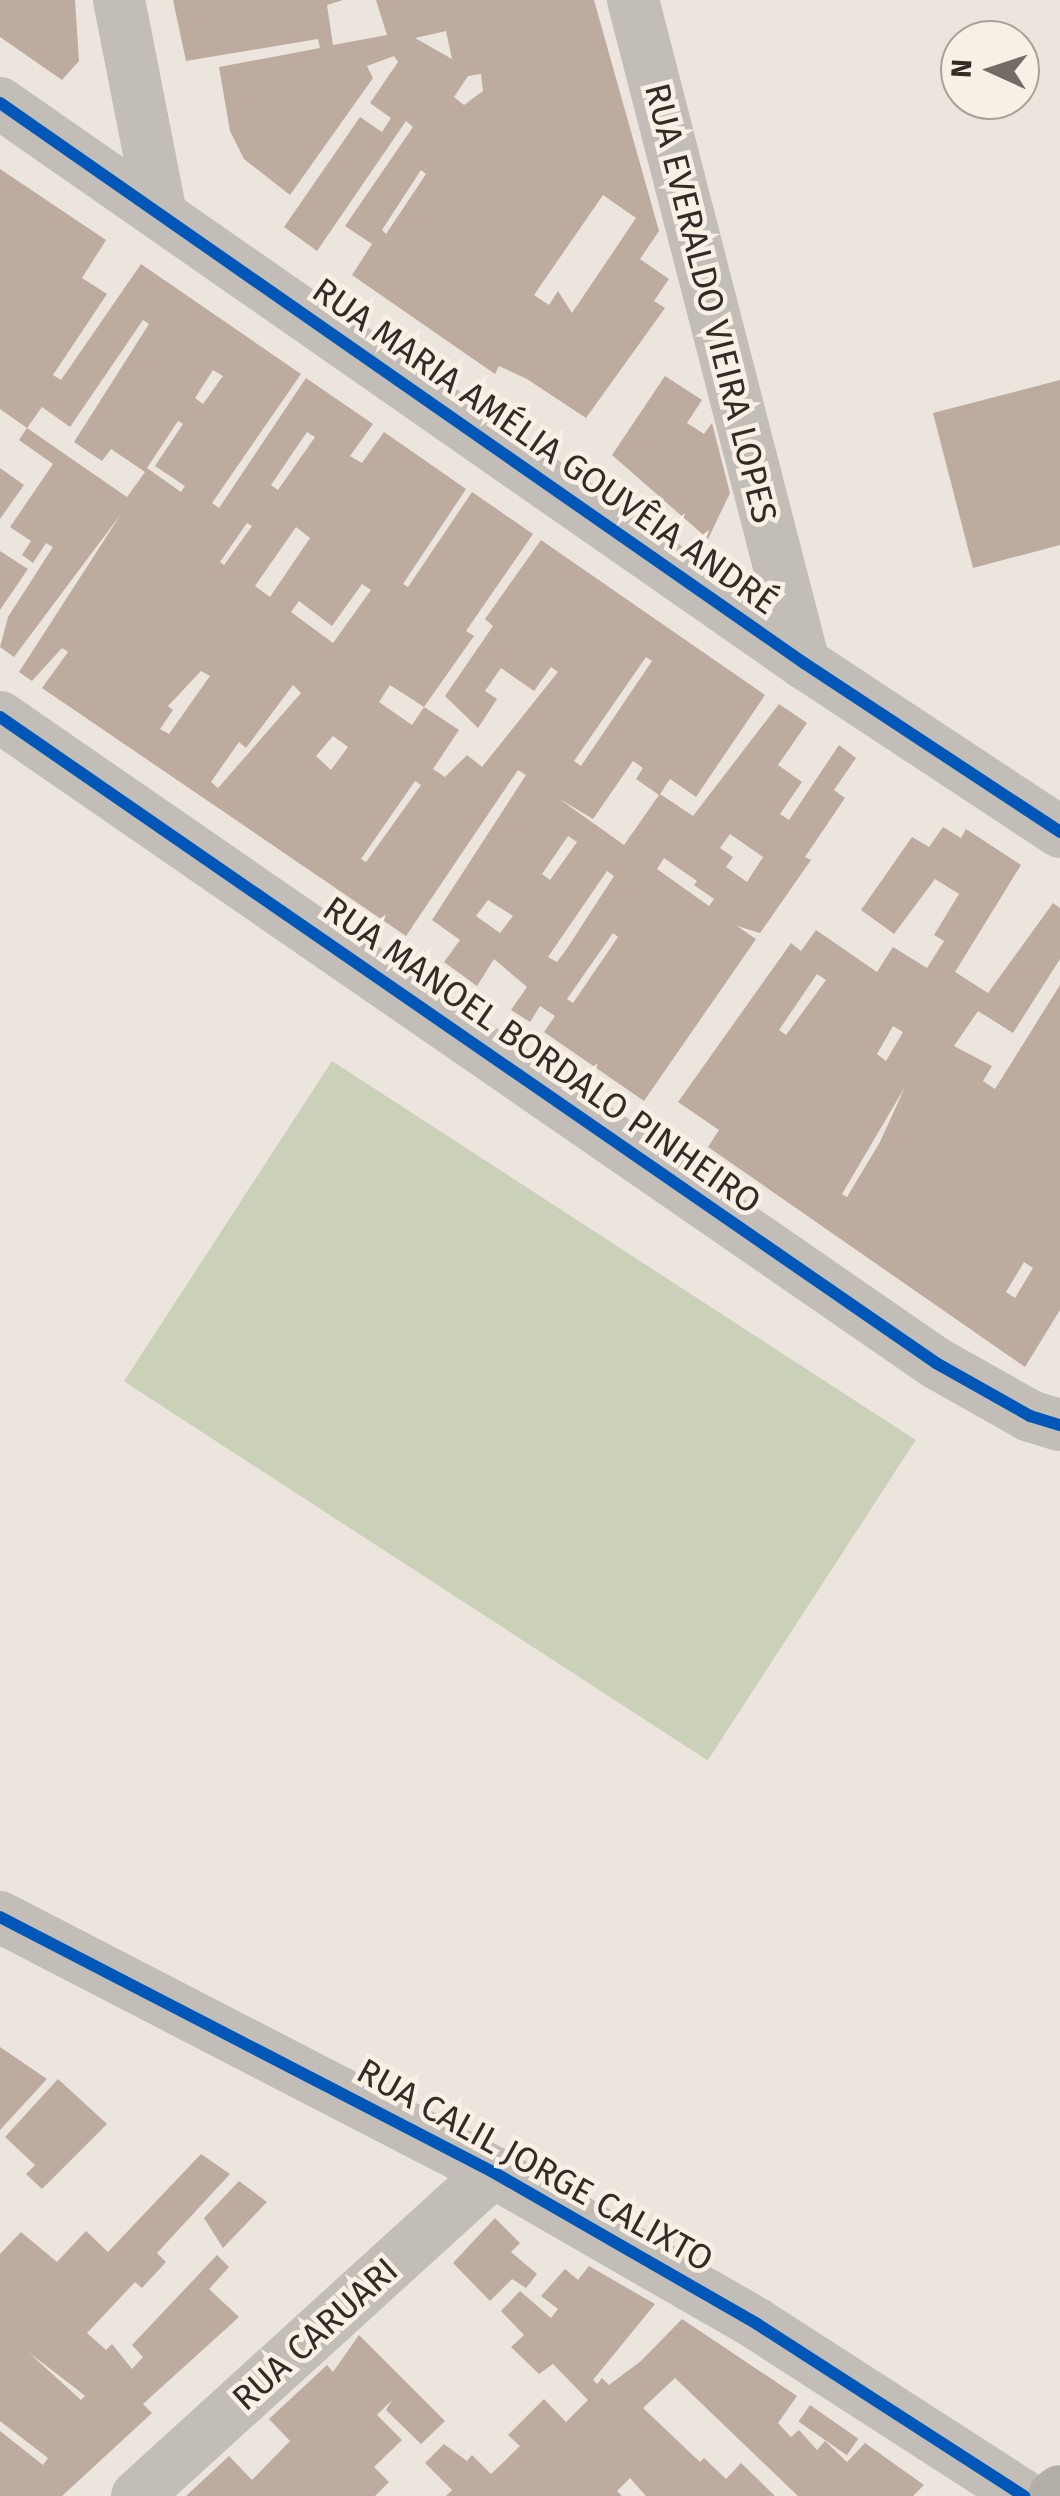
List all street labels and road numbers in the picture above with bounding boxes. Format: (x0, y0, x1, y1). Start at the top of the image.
street label: RUA EVERALDO VIEIRA LOPES (636, 79, 786, 527)
street label: RUA MARIA AMÉLIA GOUVÊIA ANDRÉ (304, 269, 786, 623)
street label: RUA MANOEL BORDALO PINHEIRO (315, 887, 769, 1223)
street label: RUA CALIL JORGE CALIXTO (350, 2050, 720, 2280)
street label: RUA CARUARI (224, 2249, 406, 2419)

